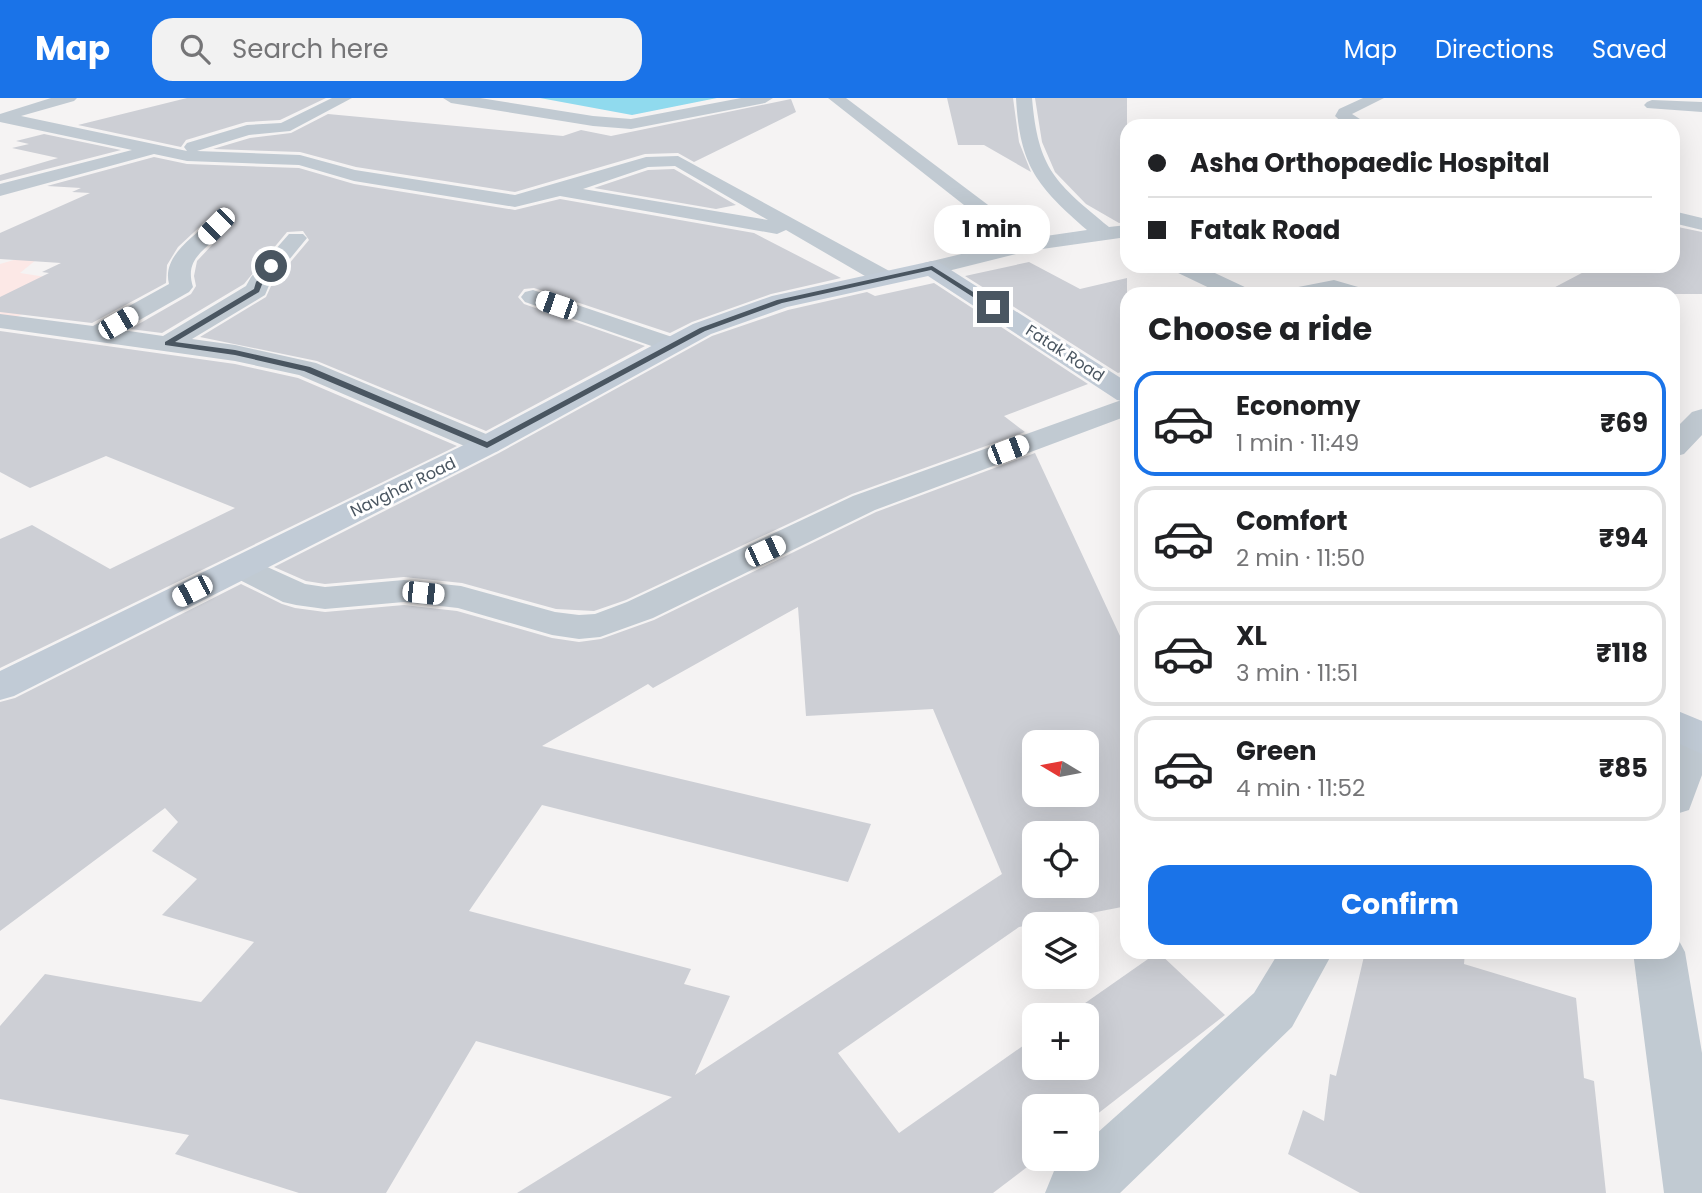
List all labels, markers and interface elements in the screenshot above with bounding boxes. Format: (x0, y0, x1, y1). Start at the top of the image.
search box (152, 18, 642, 81)
text: Map (35, 25, 110, 72)
icon: search (176, 30, 214, 68)
text: Search here (232, 31, 389, 67)
text: Map (1344, 33, 1397, 66)
text: Directions (1435, 33, 1554, 66)
text: Saved (1592, 33, 1667, 66)
text: Asha Orthopaedic Hospital (1190, 145, 1550, 181)
car (194, 204, 239, 248)
callout: 1 min (935, 206, 1051, 254)
text: Fatak Road (1190, 212, 1341, 248)
text: 1 min (962, 213, 1022, 245)
route start (255, 250, 287, 282)
car (533, 288, 580, 322)
route end (977, 291, 1009, 323)
car (95, 303, 142, 343)
text: Choose a ride (1148, 306, 1372, 351)
street label: Fatak Road (1021, 319, 1109, 387)
text: Economy (1236, 388, 1360, 424)
icon: car (1152, 392, 1215, 455)
text: ₹69 (1600, 405, 1648, 441)
text: 1 min · 11:49 (1236, 427, 1359, 459)
car (985, 433, 1032, 467)
street label: Navghar Road (346, 452, 460, 522)
text: Comfort (1236, 503, 1348, 539)
icon: car (1152, 507, 1215, 570)
text: ₹94 (1599, 520, 1648, 556)
car (742, 533, 789, 569)
text: 2 min · 11:50 (1236, 542, 1365, 574)
car (169, 572, 216, 610)
car (402, 580, 445, 606)
text: XL (1236, 618, 1267, 654)
icon: car (1152, 622, 1215, 685)
text: ₹118 (1596, 635, 1648, 671)
text: 3 min · 11:51 (1236, 657, 1358, 689)
north arrow (1022, 730, 1099, 807)
map controls (1022, 730, 1099, 1171)
text: Green (1236, 733, 1317, 769)
icon: car (1152, 737, 1215, 800)
text: ₹85 (1599, 750, 1648, 786)
text: 4 min · 11:52 (1236, 772, 1365, 804)
button: locate (1022, 821, 1099, 898)
button: Confirm (1148, 865, 1652, 945)
button: layers (1022, 912, 1099, 989)
button: + (1022, 1003, 1099, 1080)
button: − (1022, 1094, 1099, 1171)

